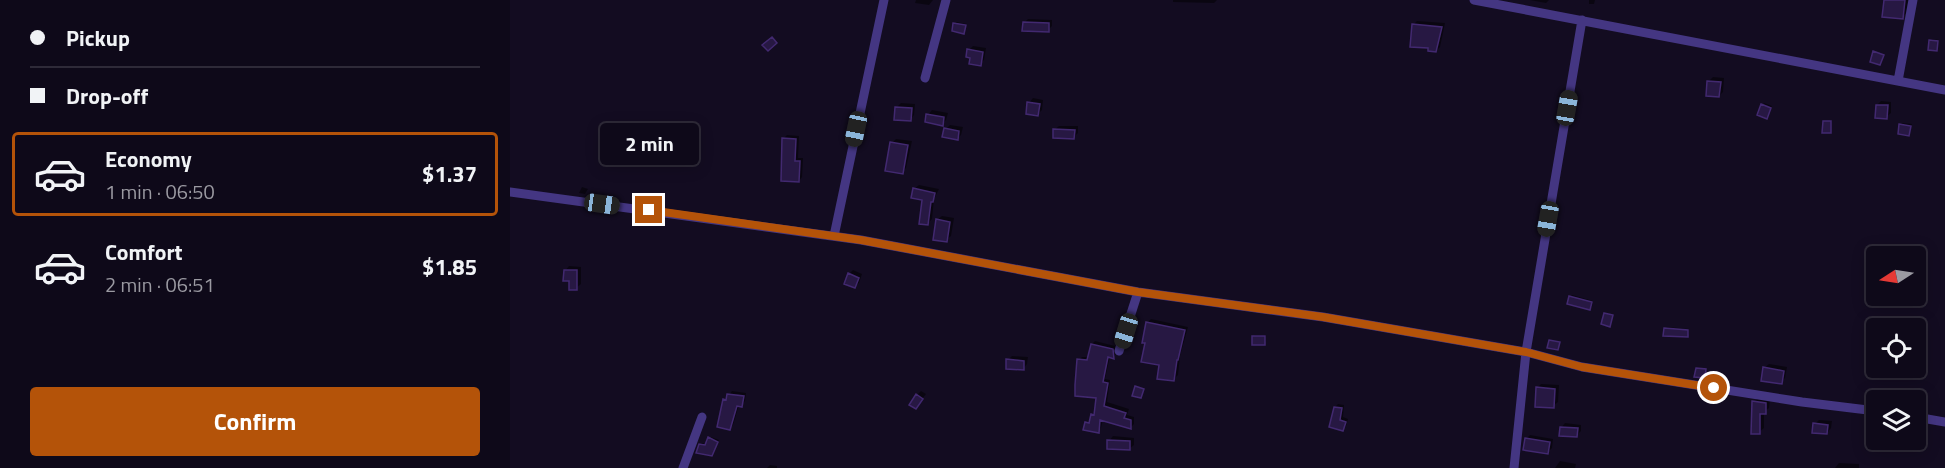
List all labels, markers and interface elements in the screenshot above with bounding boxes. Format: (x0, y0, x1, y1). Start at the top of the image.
text: Pickup (66, 21, 130, 55)
text: Drop-off (66, 79, 148, 113)
car (1555, 89, 1579, 127)
car (843, 110, 869, 148)
callout: 2 min (600, 123, 698, 165)
text: 2 min (625, 128, 674, 159)
text: Economy (105, 142, 192, 176)
icon: car (33, 147, 87, 201)
text: $1.37 (422, 157, 477, 191)
text: 1 min · 06:50 (105, 176, 215, 207)
car (583, 193, 621, 215)
route end (635, 196, 662, 223)
car (1536, 200, 1560, 238)
text: Comfort (105, 235, 183, 269)
icon: car (33, 240, 87, 294)
north arrow (1866, 246, 1926, 306)
map controls (1866, 246, 1926, 450)
text: $1.85 (422, 250, 477, 284)
text: 2 min · 06:51 (105, 269, 215, 300)
car (1112, 311, 1140, 351)
button: locate (1866, 318, 1926, 378)
route start (1700, 374, 1727, 401)
button: Confirm (30, 387, 480, 456)
button: layers (1866, 390, 1926, 450)

